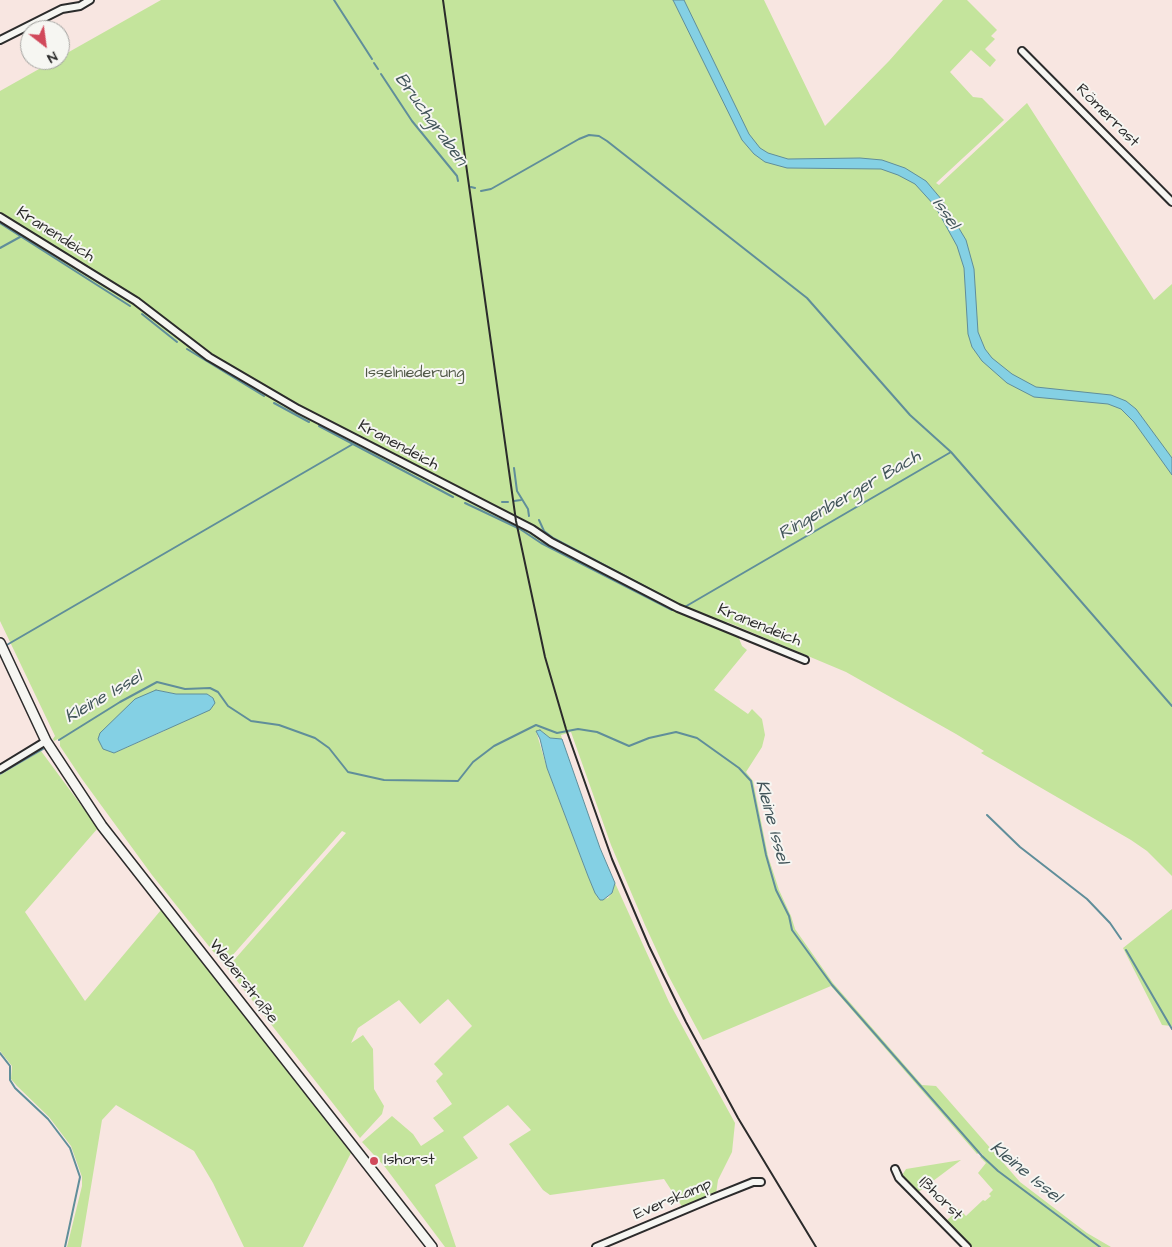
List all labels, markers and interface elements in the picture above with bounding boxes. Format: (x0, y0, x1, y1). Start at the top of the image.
north arrow (20, 20, 70, 70)
text: N (43, 46, 61, 68)
water label: Bruchgraben (389, 69, 471, 171)
street label: Römerrast (1071, 80, 1143, 152)
water label: Issel (927, 194, 963, 234)
street label: Kranendeich (12, 203, 98, 267)
park label: Isselniederung (366, 364, 464, 384)
street label: Kranendeich (354, 417, 442, 475)
water label: Ringenberger Bach (775, 446, 925, 546)
street label: Kranendeich (714, 600, 804, 652)
water label: Kleine Issel (62, 667, 146, 729)
water label: Kleine Issel (750, 778, 792, 866)
street label: Weberstraße (204, 936, 282, 1028)
water label: Kleine Issel (985, 1138, 1065, 1208)
place label: Ishorst (384, 1151, 435, 1171)
marker: Ishorst (368, 1155, 380, 1167)
street label: Ißhorst (914, 1173, 966, 1225)
street label: Everskamp (631, 1175, 715, 1225)

